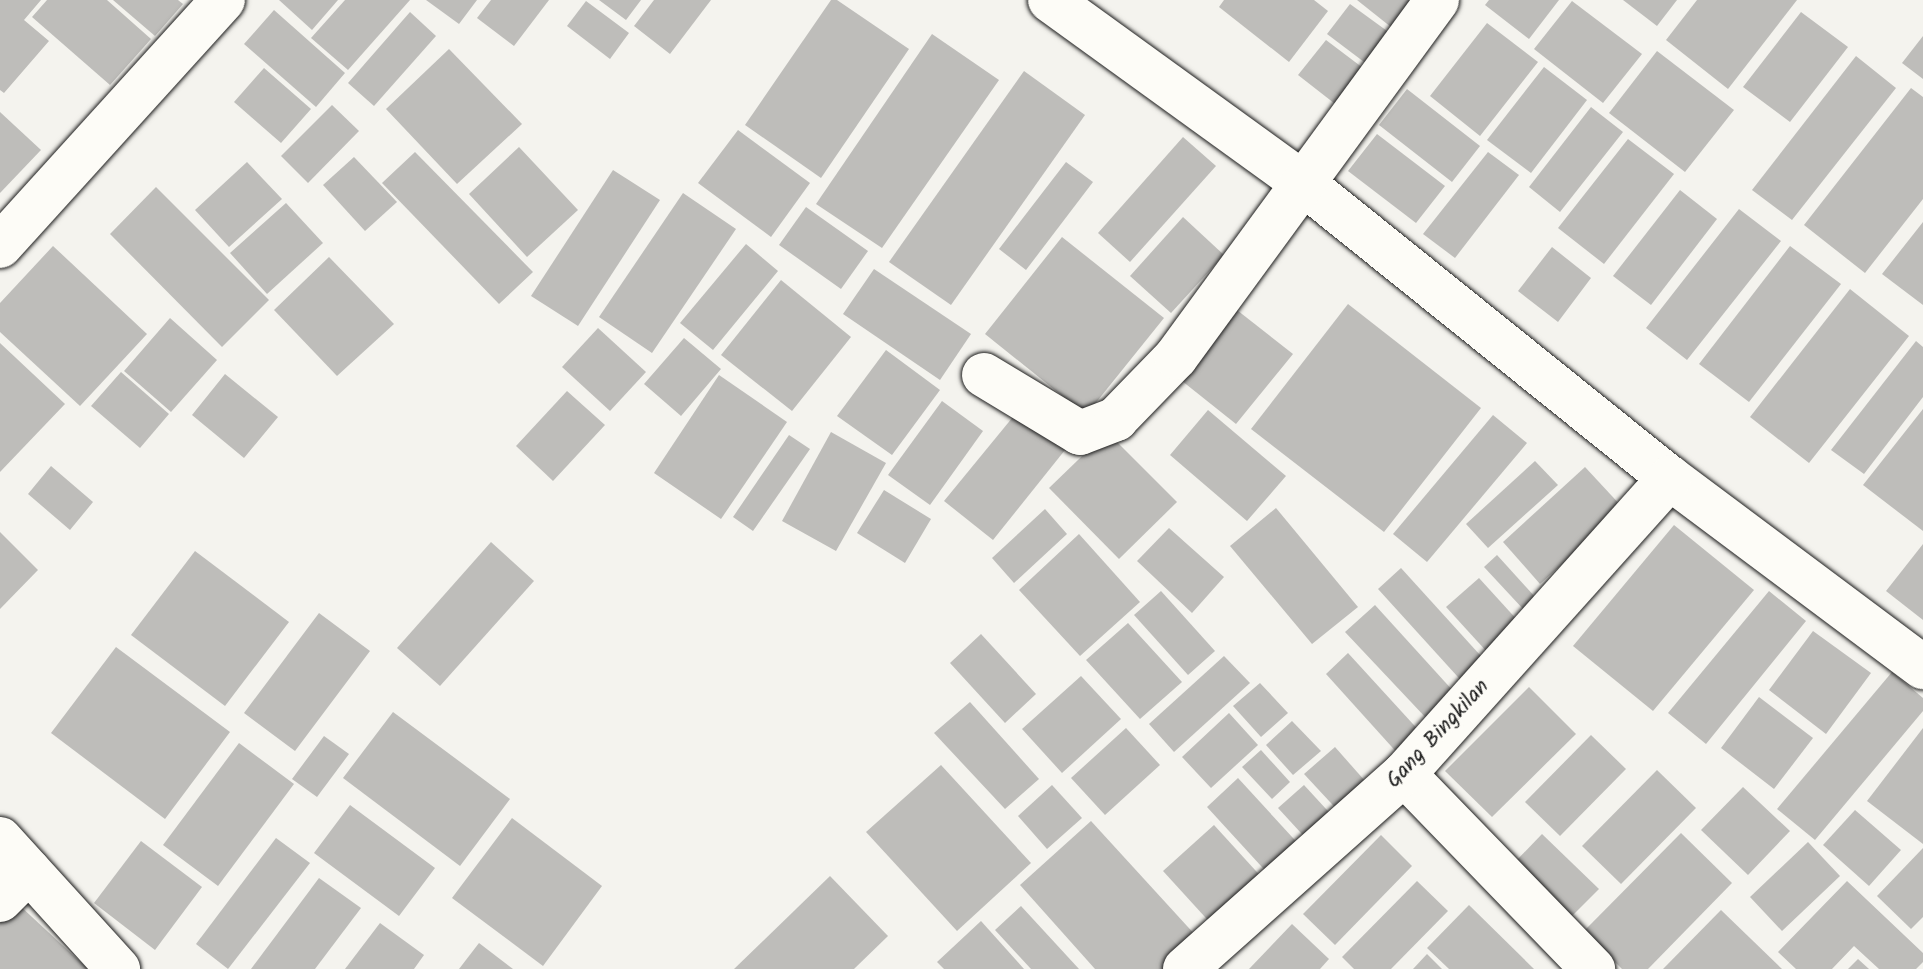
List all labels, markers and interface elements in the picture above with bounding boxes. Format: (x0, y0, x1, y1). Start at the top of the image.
street label: Gang Bingkilan (1381, 674, 1495, 794)

